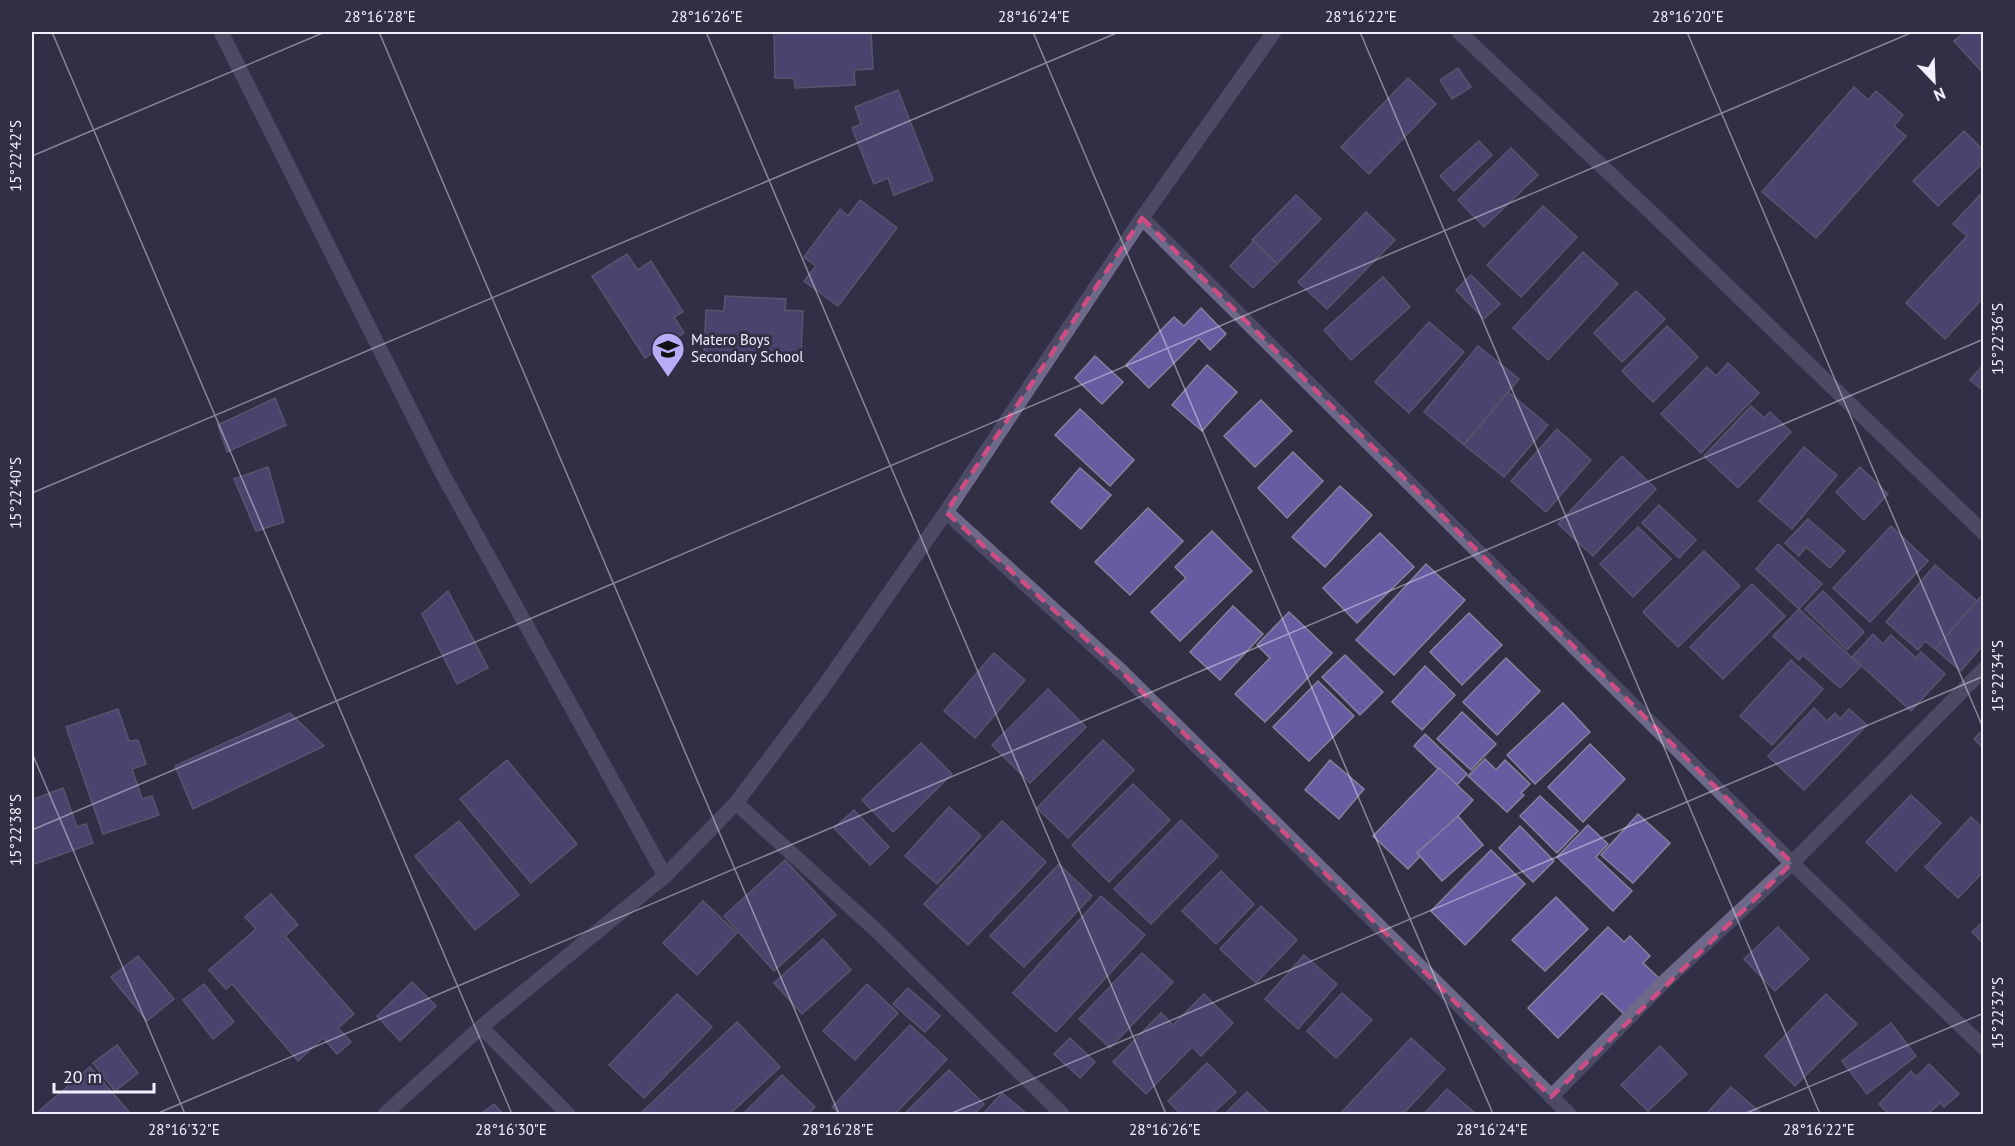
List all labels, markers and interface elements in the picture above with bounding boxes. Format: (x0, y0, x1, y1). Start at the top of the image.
text: 28°16'28"E (344, 7, 416, 26)
text: 28°16'26"E (671, 7, 743, 26)
text: 28°16'24"E (998, 7, 1070, 26)
text: 28°16'22"E (1325, 7, 1397, 26)
text: 28°16'20"E (1652, 7, 1724, 26)
north arrow (1904, 51, 1964, 111)
text: N (1931, 84, 1949, 106)
text: 15°22'42"S (6, 120, 25, 192)
text: 15°22'36"S (1988, 303, 2007, 375)
place label: Matero Boys Secondary School (691, 330, 804, 366)
school or university icon: Matero Boys Secondary School (650, 331, 686, 378)
text: 15°22'40"S (6, 457, 25, 529)
text: 15°22'34"S (1988, 640, 2007, 712)
text: 15°22'38"S (6, 794, 25, 866)
text: 15°22'32"S (1988, 977, 2007, 1049)
scale bar (54, 1056, 154, 1094)
text: 20 m (63, 1065, 102, 1088)
text: 28°16'32"E (148, 1120, 220, 1139)
text: 28°16'30"E (475, 1120, 547, 1139)
text: 28°16'28"E (802, 1120, 874, 1139)
text: 28°16'26"E (1129, 1120, 1201, 1139)
text: 28°16'24"E (1456, 1120, 1528, 1139)
text: 28°16'22"E (1783, 1120, 1855, 1139)

